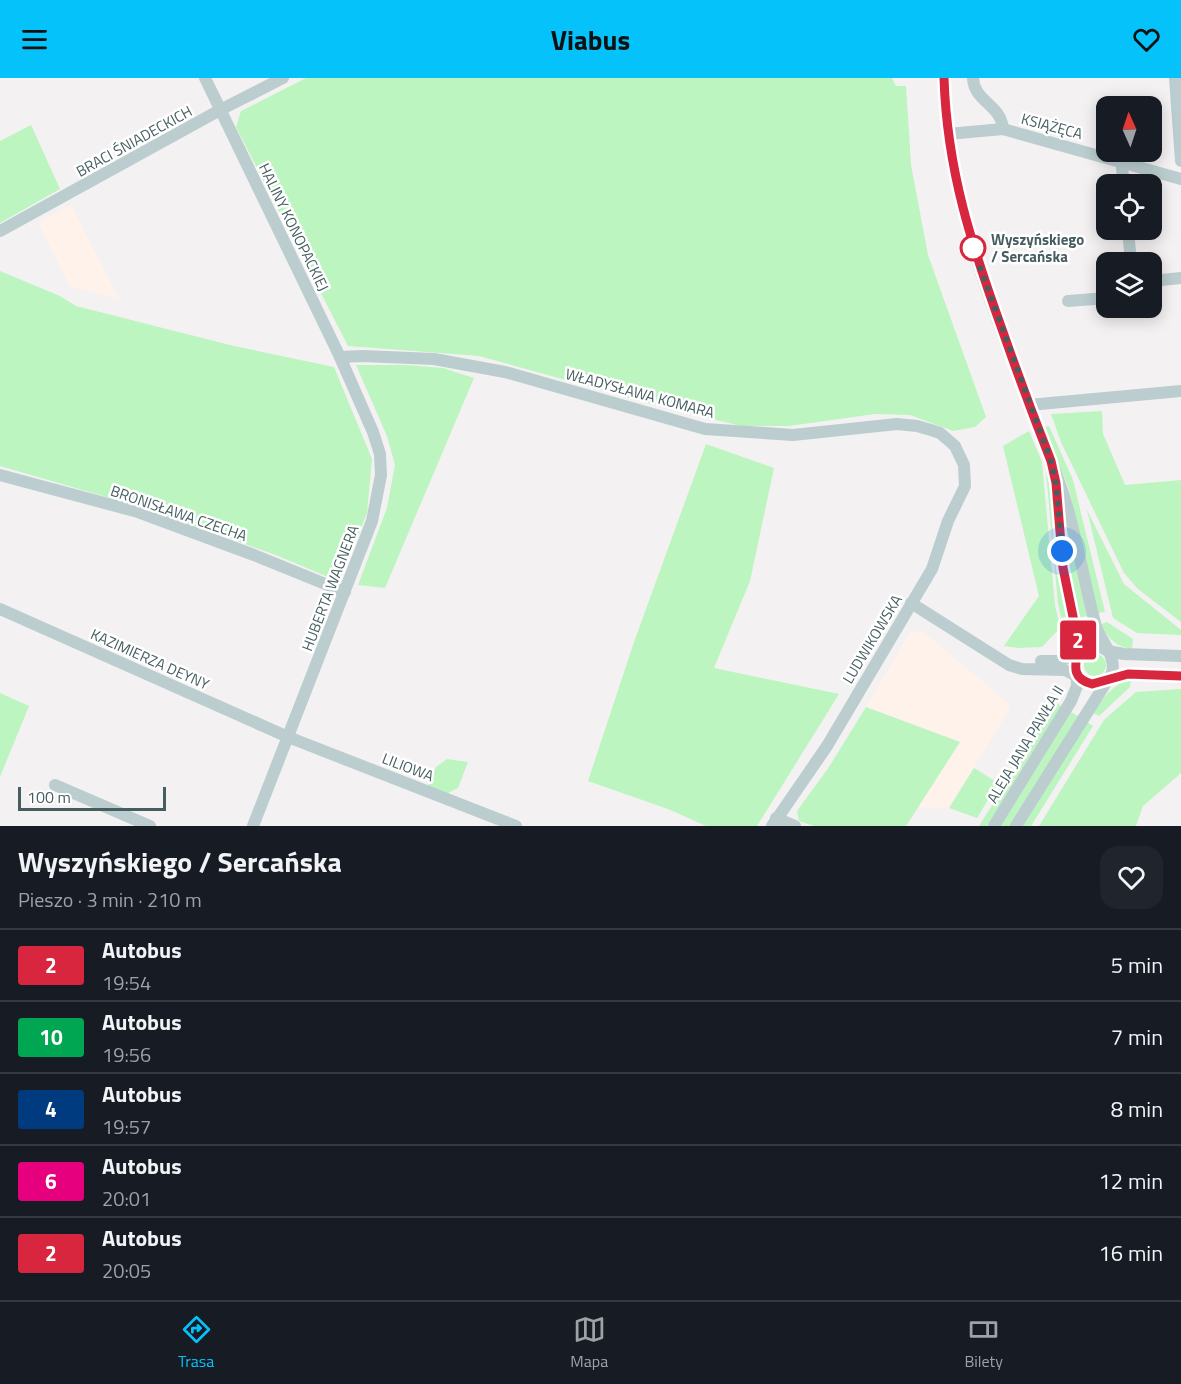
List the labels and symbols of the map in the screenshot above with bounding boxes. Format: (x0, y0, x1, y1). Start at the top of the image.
north arrow (1096, 96, 1162, 162)
street label: BRACI ŚNIADECKICH (72, 99, 196, 183)
street label: KSIĄŻĘCA (1019, 107, 1085, 145)
street label: HALINY KONOPACKIEJ (253, 159, 335, 295)
place label: Wyszyńskiego / Sercańska (991, 228, 1084, 268)
marker: Wyszyńskiego / Sercańska (960, 235, 986, 261)
street label: WŁADYSŁAWA KOMARA (563, 362, 717, 424)
street label: BRONISŁAWA CZECHA (108, 479, 250, 547)
street label: HUBERTA WAGNERA (295, 522, 365, 654)
your location (1047, 536, 1077, 566)
street label: LUDWIKOWSKA (836, 590, 908, 688)
line badge: 2 (1058, 620, 1098, 660)
street label: KAZIMIERZA DEYNY (87, 623, 213, 695)
street label: ALEJA JANA PAWŁA II (981, 681, 1069, 807)
street label: LILIOWA (379, 747, 437, 787)
scale bar (18, 784, 166, 812)

